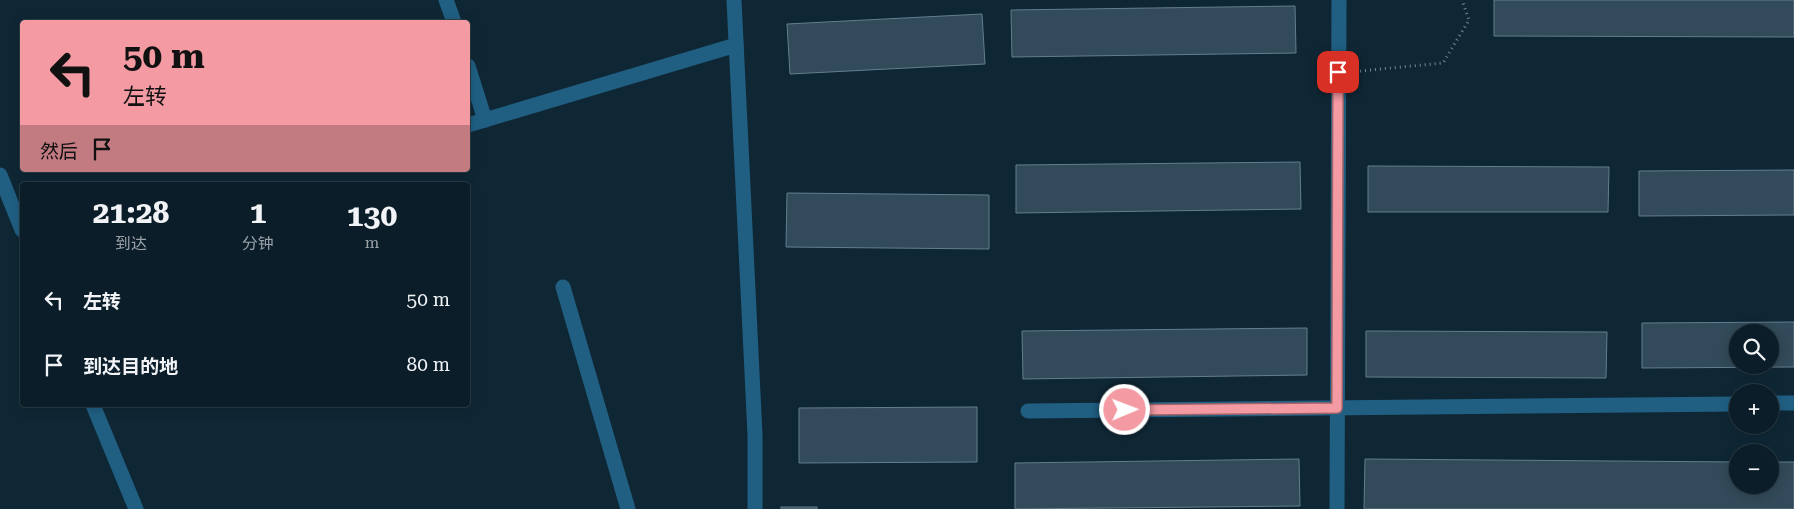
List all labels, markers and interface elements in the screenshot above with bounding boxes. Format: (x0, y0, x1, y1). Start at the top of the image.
text: 50 m (123, 36, 205, 77)
icon: left (40, 40, 105, 105)
pin (1317, 51, 1359, 93)
icon: arrive (1324, 58, 1352, 86)
text: 左转 (123, 84, 167, 109)
icon: arrive (88, 135, 116, 163)
text: 然后 (40, 140, 78, 163)
text: 21:28 (93, 195, 169, 230)
text: 1 (250, 195, 266, 230)
text: 130 (347, 198, 397, 233)
text: m (365, 233, 379, 252)
text: 到达 (115, 234, 147, 253)
text: 分钟 (242, 234, 274, 253)
icon: left (40, 286, 68, 314)
text: 50 m (407, 288, 450, 311)
text: 左转 (83, 290, 121, 313)
map controls (1729, 324, 1779, 494)
button: search (1729, 324, 1779, 374)
icon: arrive (40, 351, 68, 379)
text: 80 m (407, 353, 450, 376)
text: 到达目的地 (83, 355, 178, 378)
position arrow (1098, 383, 1150, 435)
button: + (1729, 384, 1779, 434)
button: − (1729, 444, 1779, 494)

